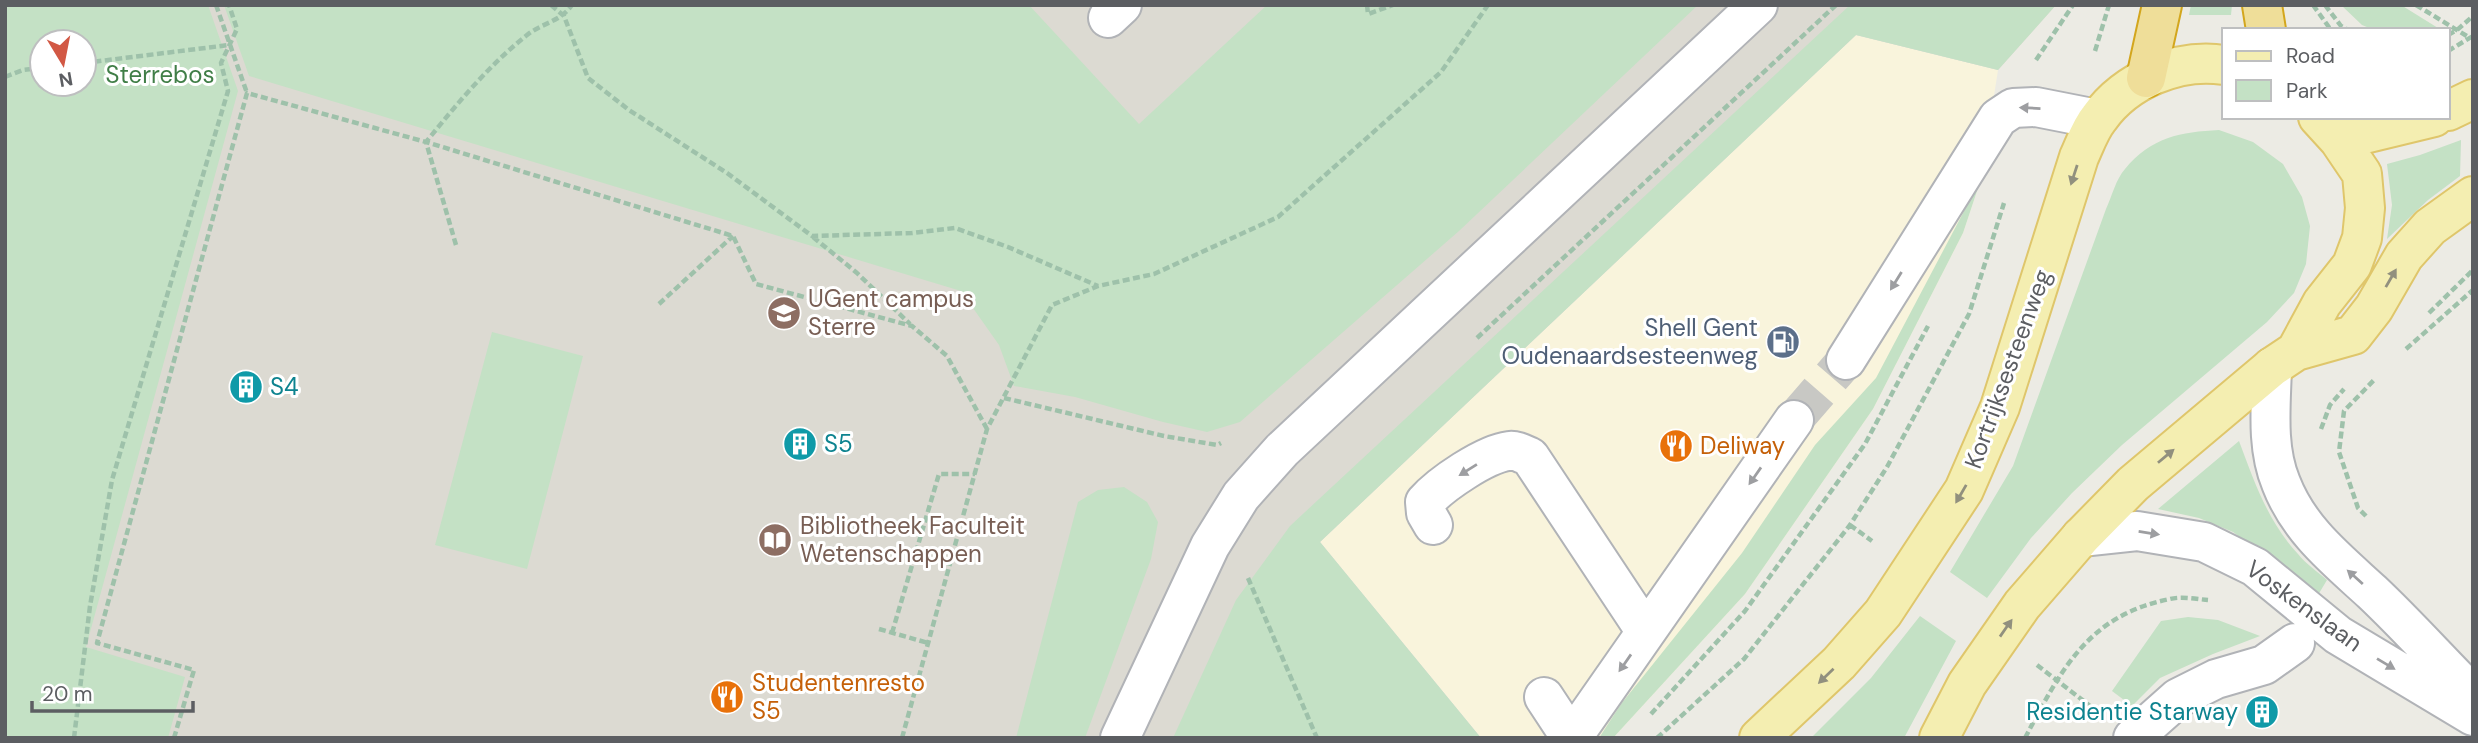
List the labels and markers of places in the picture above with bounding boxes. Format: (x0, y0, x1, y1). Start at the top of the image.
place label: UGent campus Sterre (808, 283, 974, 342)
school or university icon: UGent campus Sterre (765, 294, 803, 332)
place label: Shell Gent Oudenaardsesteenweg (1502, 312, 1758, 371)
fuel station icon: Shell Gent Oudenaardsesteenweg (1764, 323, 1802, 361)
building icon: S4 (227, 368, 265, 406)
place label: S4 (270, 371, 299, 402)
building icon: S5 (781, 425, 819, 463)
restaurant icon: Deliway (1657, 427, 1695, 465)
place label: S5 (824, 428, 853, 459)
place label: Deliway (1700, 430, 1785, 461)
place label: Bibliotheek Faculteit Wetenschappen (800, 510, 1025, 569)
library icon: Bibliotheek Faculteit Wetenschappen (756, 521, 794, 559)
place label: Studentenresto S5 (752, 667, 925, 726)
restaurant icon: Studentenresto S5 (708, 678, 746, 716)
building icon: Residentie Starway (2243, 693, 2281, 731)
place label: Residentie Starway (2026, 696, 2238, 727)

